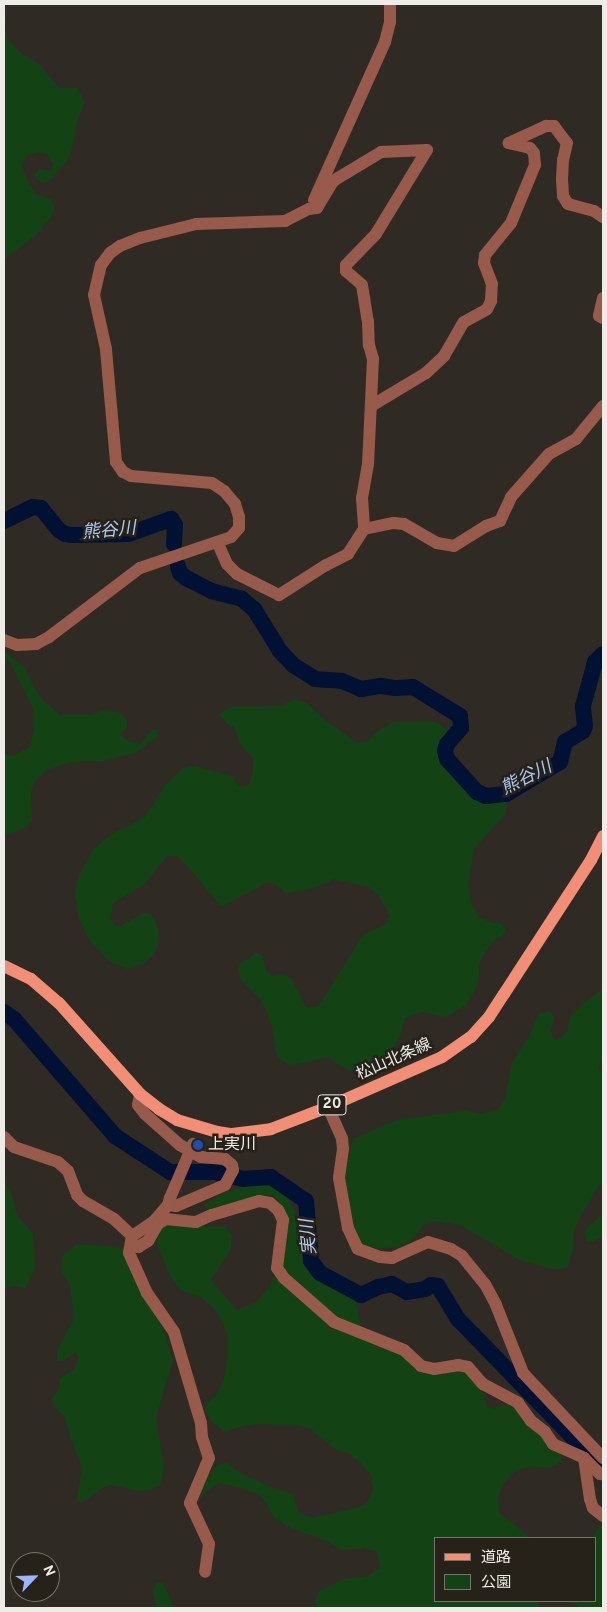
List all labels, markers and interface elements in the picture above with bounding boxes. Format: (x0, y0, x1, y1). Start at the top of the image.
water label: 熊谷川 (81, 519, 137, 545)
water label: 熊谷川 (498, 757, 556, 801)
street label: 松山北条線 (354, 1035, 434, 1085)
road number: 20 (317, 1092, 347, 1118)
place label: 上実川 (208, 1135, 256, 1155)
marker: 上実川 (192, 1139, 204, 1151)
water label: 実川 (297, 1218, 323, 1256)
legend (434, 1537, 597, 1602)
text: 道路 (481, 1549, 511, 1568)
north arrow (10, 1552, 60, 1602)
text: N (38, 1563, 58, 1579)
text: 公園 (481, 1574, 511, 1593)

